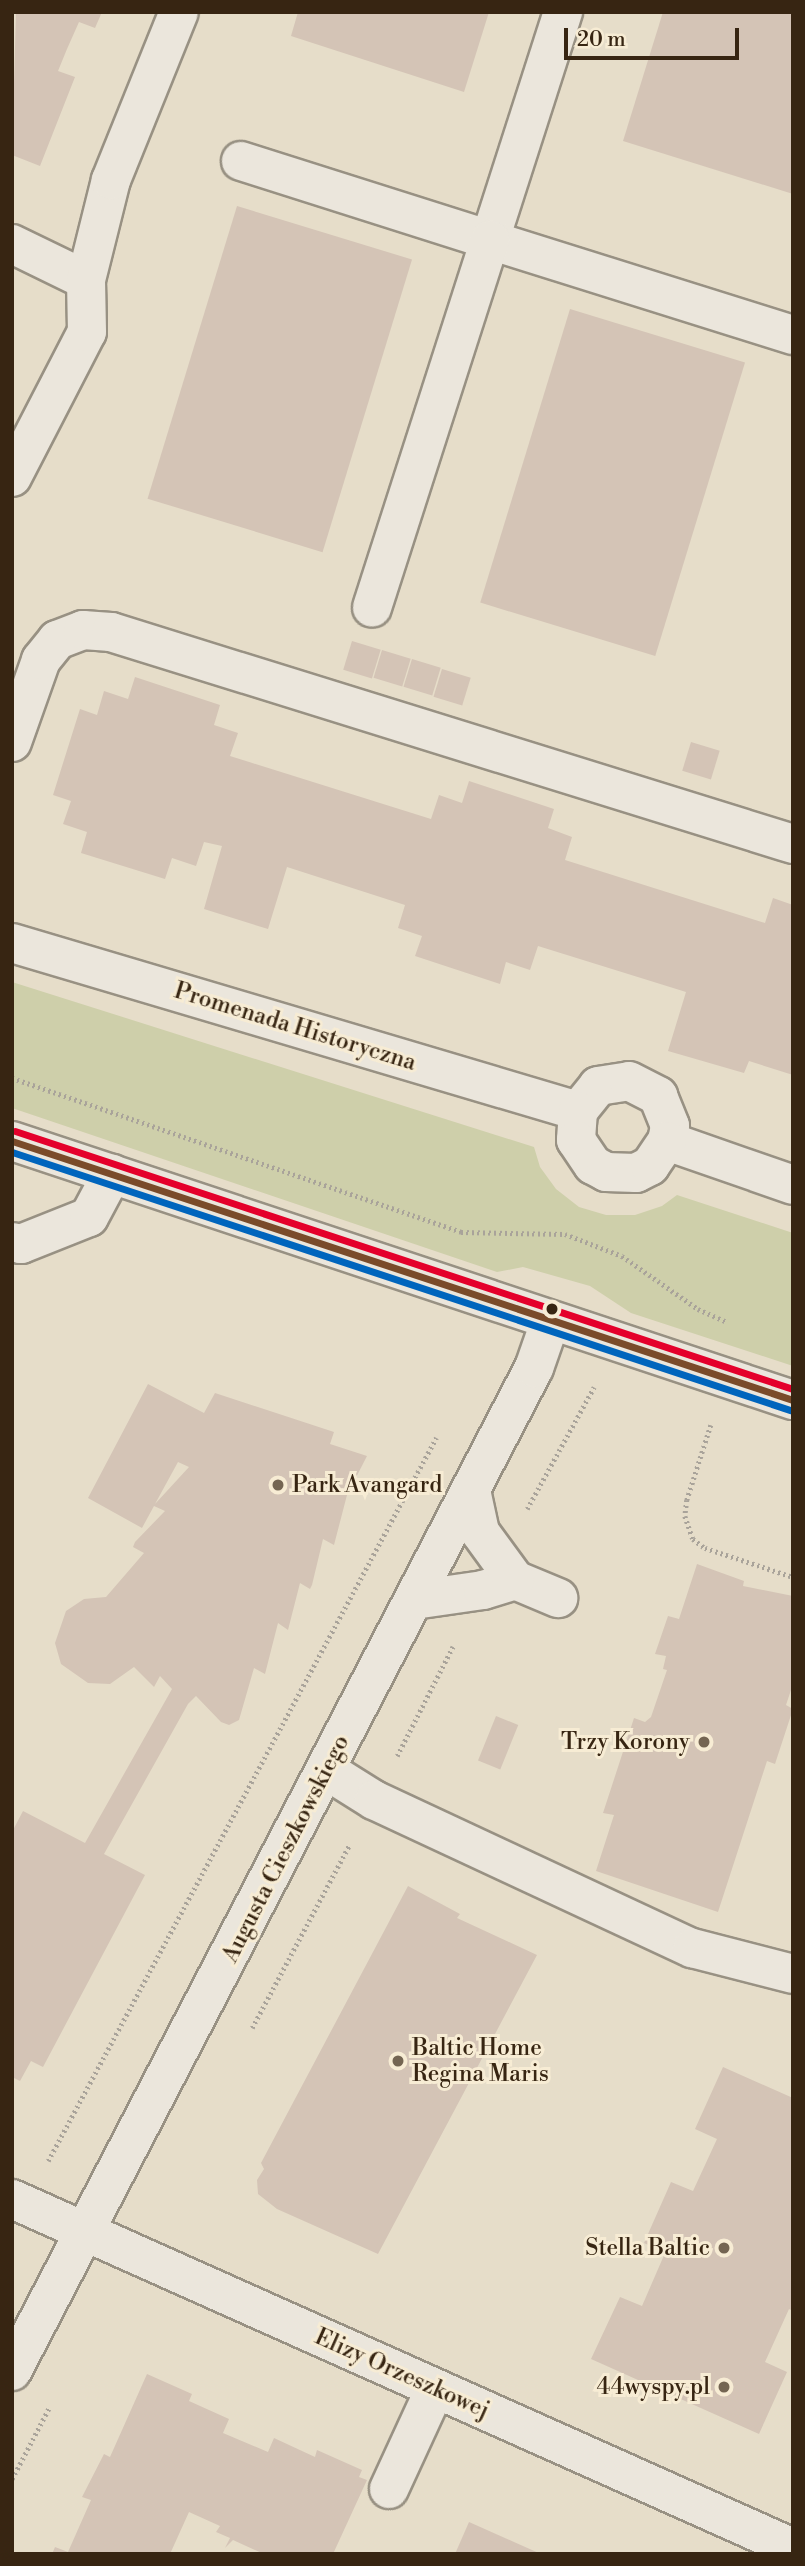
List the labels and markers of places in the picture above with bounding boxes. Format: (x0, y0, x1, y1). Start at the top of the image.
unlabelled marker (545, 1302, 559, 1316)
place label: Park Avangard (292, 1471, 442, 1499)
marker: Park Avangard (270, 1477, 286, 1493)
place label: Trzy Korony (561, 1728, 690, 1756)
marker: Trzy Korony (696, 1734, 712, 1750)
place label: Baltic Home Regina Maris (412, 2034, 549, 2088)
marker: Baltic Home Regina Maris (390, 2053, 406, 2069)
place label: Stella Baltic (585, 2234, 710, 2262)
marker: Stella Baltic (716, 2240, 732, 2256)
place label: 44wyspy.pl (597, 2373, 710, 2401)
marker: 44wyspy.pl (716, 2379, 732, 2395)

